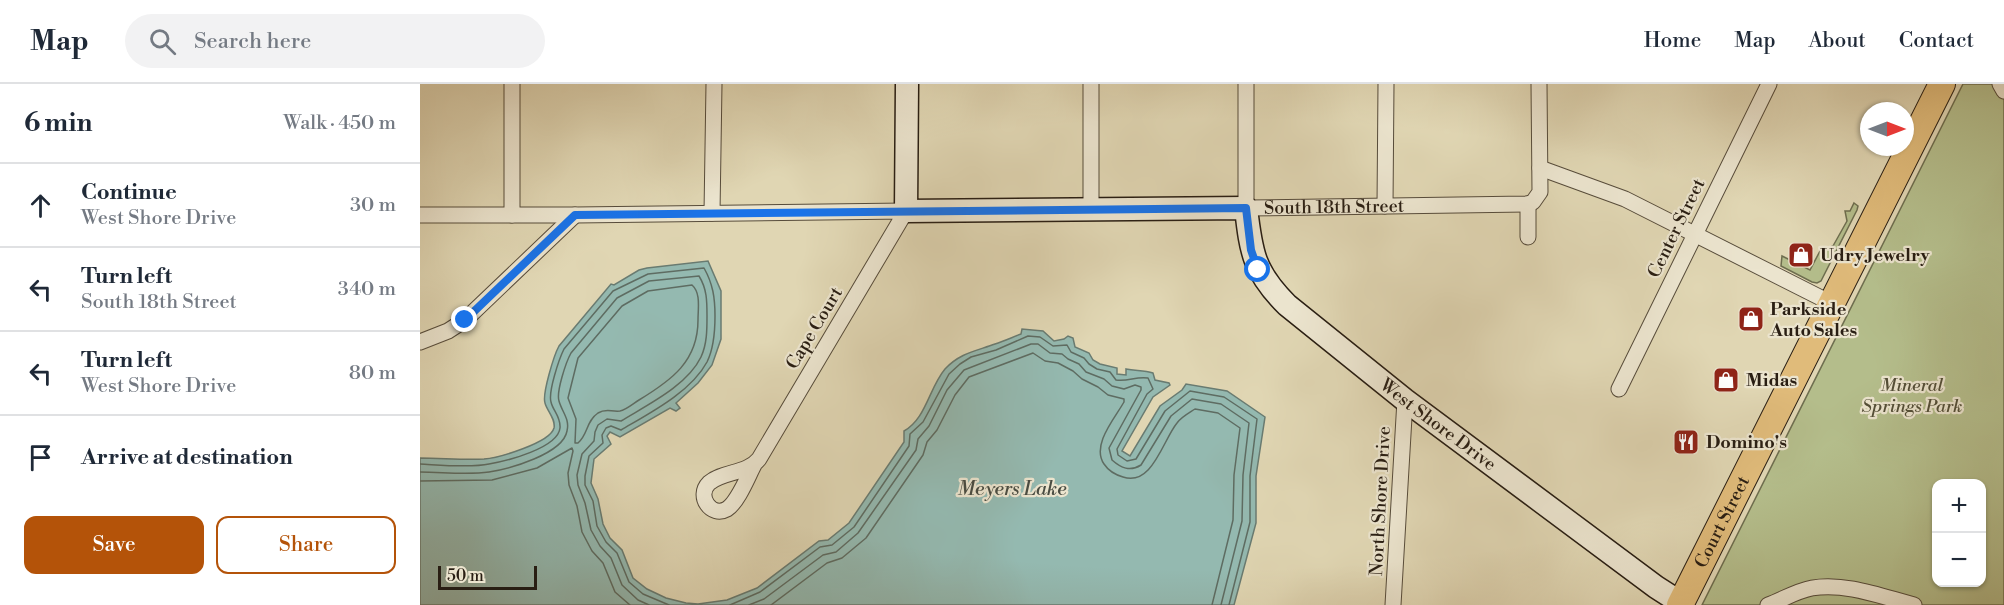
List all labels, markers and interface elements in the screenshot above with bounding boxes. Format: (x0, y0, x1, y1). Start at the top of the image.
search box (125, 14, 545, 68)
text: Map (30, 24, 89, 59)
icon: search (146, 25, 179, 58)
text: Search here (194, 28, 311, 55)
text: Home (1644, 28, 1701, 54)
text: Map (1734, 28, 1776, 54)
text: About (1809, 28, 1866, 54)
text: Contact (1899, 28, 1974, 54)
north arrow (1860, 102, 1914, 156)
text: 6 min (24, 107, 92, 139)
text: Walk · 450 m (283, 111, 396, 136)
street label: Center Street (1642, 174, 1711, 282)
text: Continue (81, 179, 177, 206)
icon: ahead (24, 189, 57, 222)
text: 30 m (350, 193, 396, 218)
street label: South 18th Street (1264, 195, 1405, 220)
text: West Shore Drive (81, 206, 236, 231)
shop icon: Udry Jewelry (1786, 240, 1816, 270)
place label: Udry Jewelry (1820, 244, 1931, 267)
route start (1244, 256, 1270, 282)
text: Turn left (81, 263, 172, 290)
icon: left (24, 273, 57, 306)
text: 340 m (338, 277, 396, 302)
street label: Cape Court (781, 282, 848, 374)
text: South 18th Street (81, 290, 237, 315)
place label: Parkside Auto Sales (1769, 298, 1857, 342)
shop icon: Parkside Auto Sales (1736, 304, 1766, 334)
route end (451, 306, 477, 332)
text: Turn left (81, 347, 172, 374)
icon: left (24, 357, 57, 390)
text: 80 m (349, 361, 396, 386)
shop icon: Midas (1711, 365, 1741, 395)
place label: Midas (1746, 369, 1798, 392)
street label: West Shore Drive (1374, 373, 1501, 476)
text: West Shore Drive (81, 374, 236, 399)
park label: Mineral Springs Park (1862, 374, 1962, 418)
street label: North Shore Drive (1365, 426, 1396, 577)
restaurant icon: Domino's (1671, 427, 1701, 457)
place label: Domino's (1706, 431, 1787, 454)
icon: arrive (24, 441, 57, 474)
text: Arrive at destination (81, 444, 293, 471)
street label: Court Street (1689, 472, 1755, 572)
water label: Meyers Lake (958, 477, 1067, 502)
map controls (1932, 479, 1986, 587)
button: + (1932, 479, 1986, 533)
button: Save (24, 516, 204, 574)
button: Share (216, 516, 396, 574)
button: − (1932, 533, 1986, 587)
scale bar (438, 563, 537, 590)
text: 50 m (447, 566, 484, 586)

